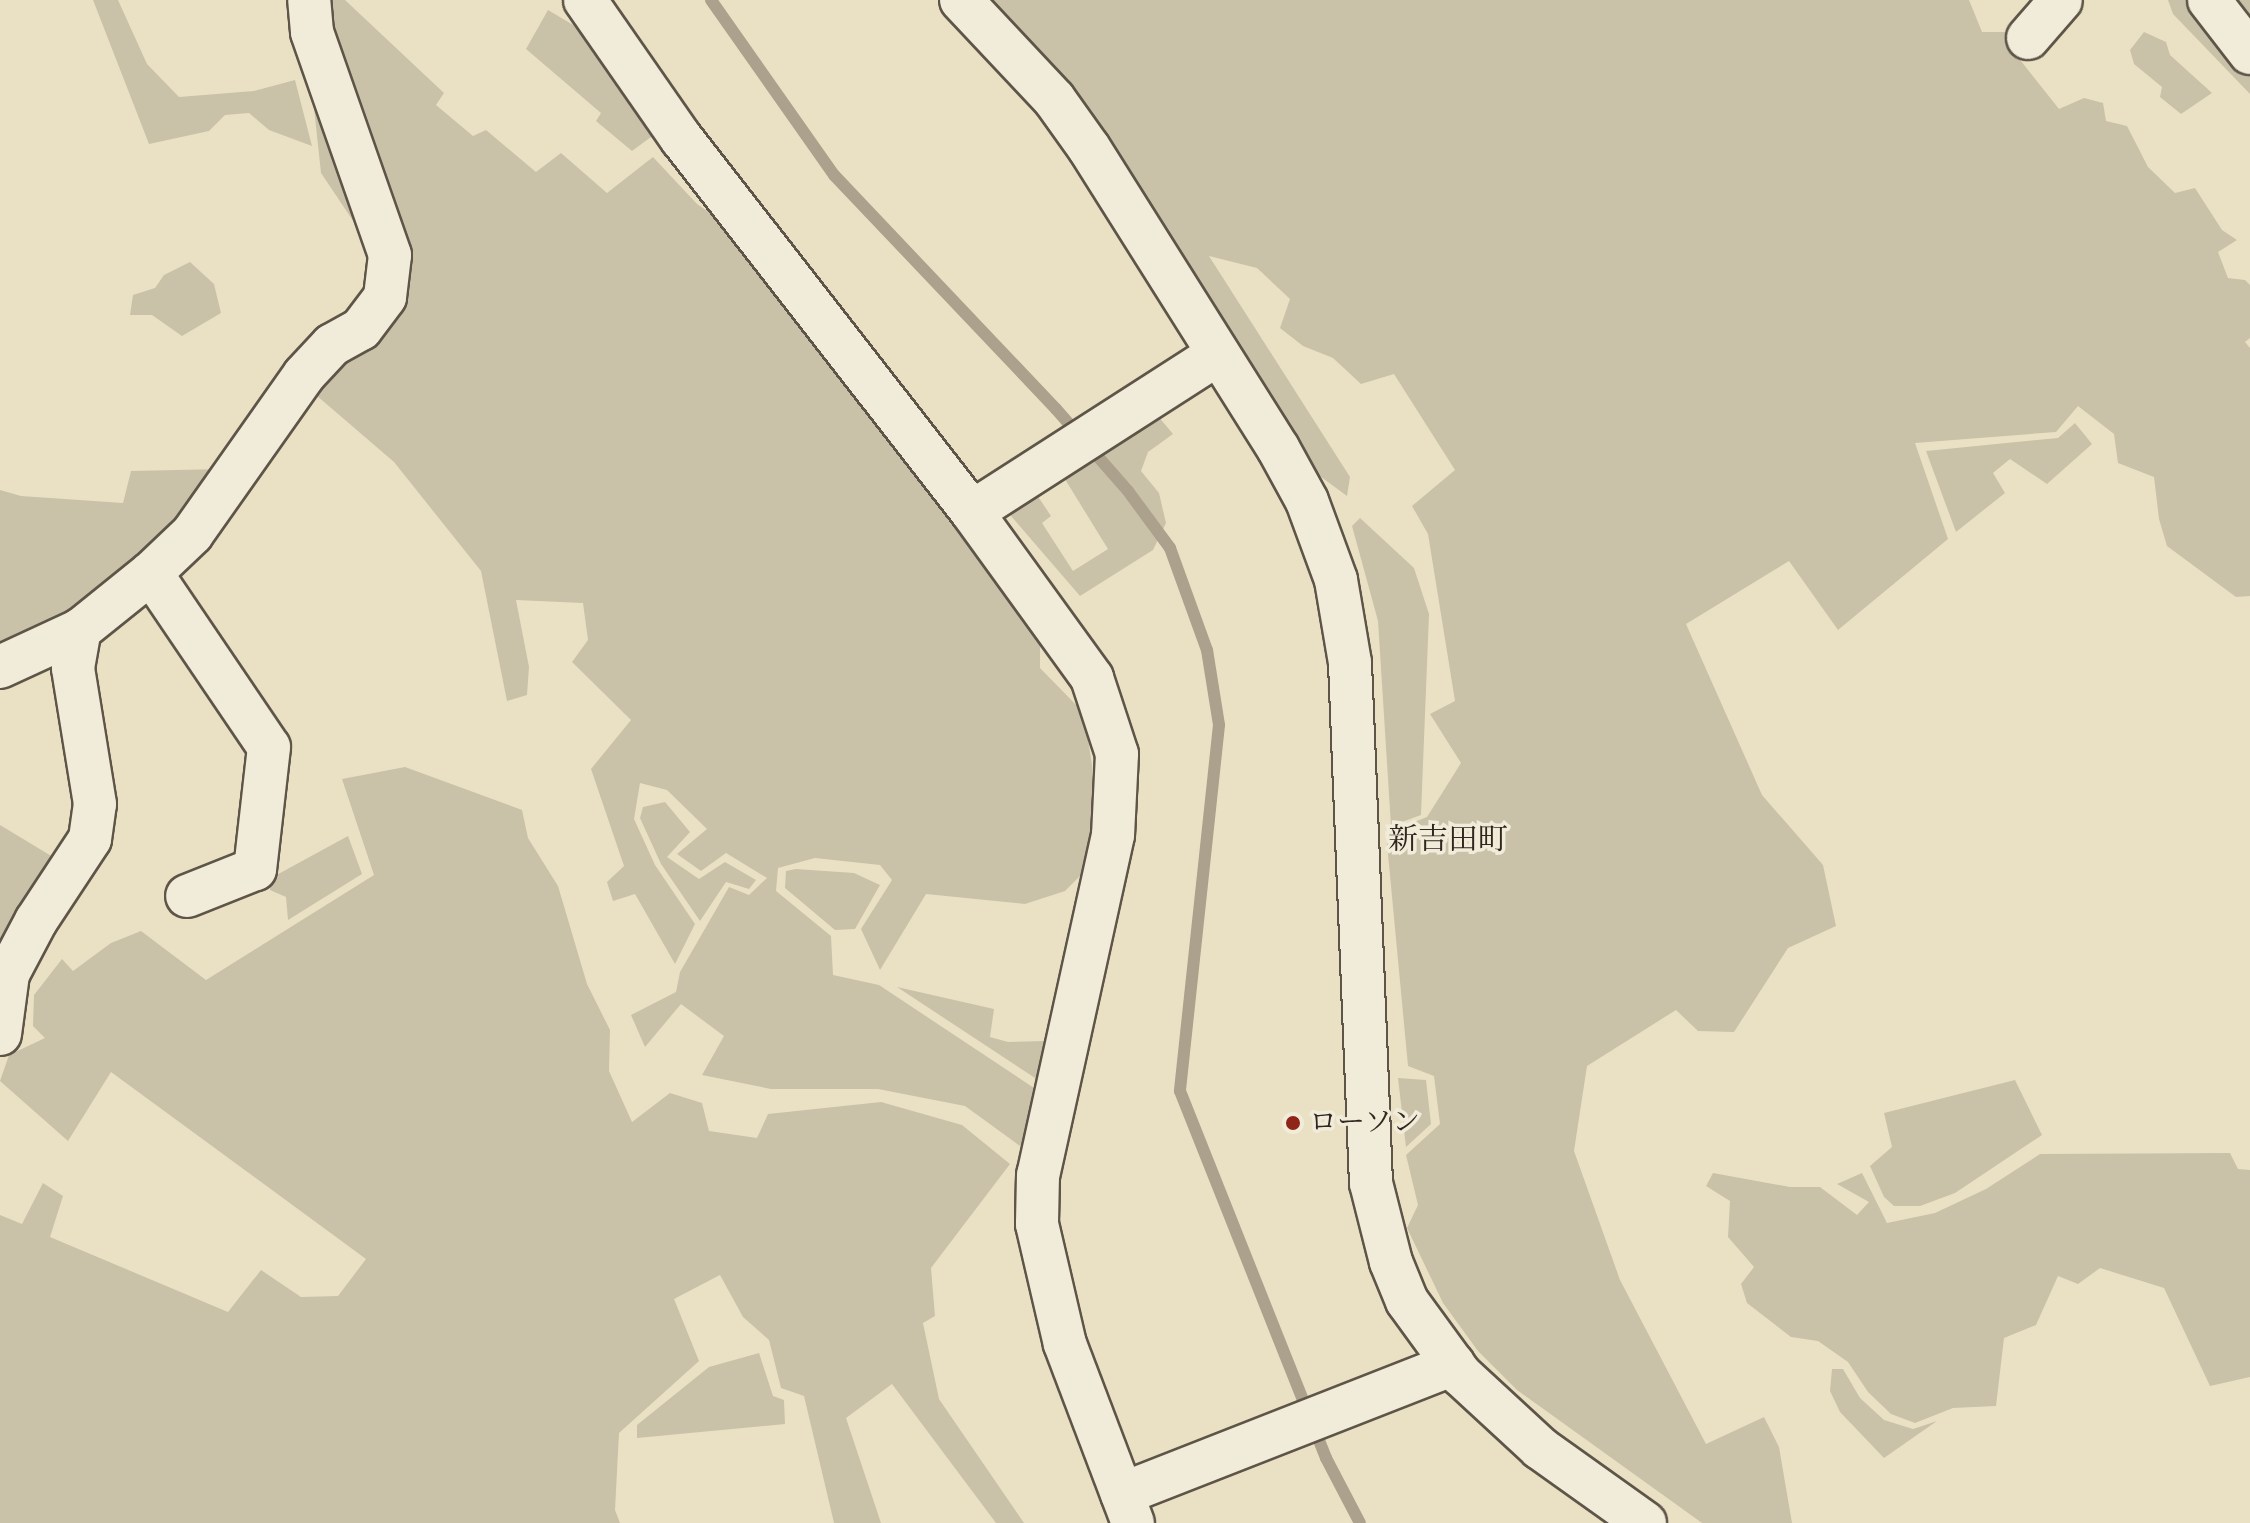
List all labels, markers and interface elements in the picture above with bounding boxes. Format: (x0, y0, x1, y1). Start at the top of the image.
district label: 新吉田町 (1388, 822, 1508, 858)
place label: ローソン (1309, 1106, 1421, 1140)
marker: ローソン (1284, 1114, 1302, 1132)

